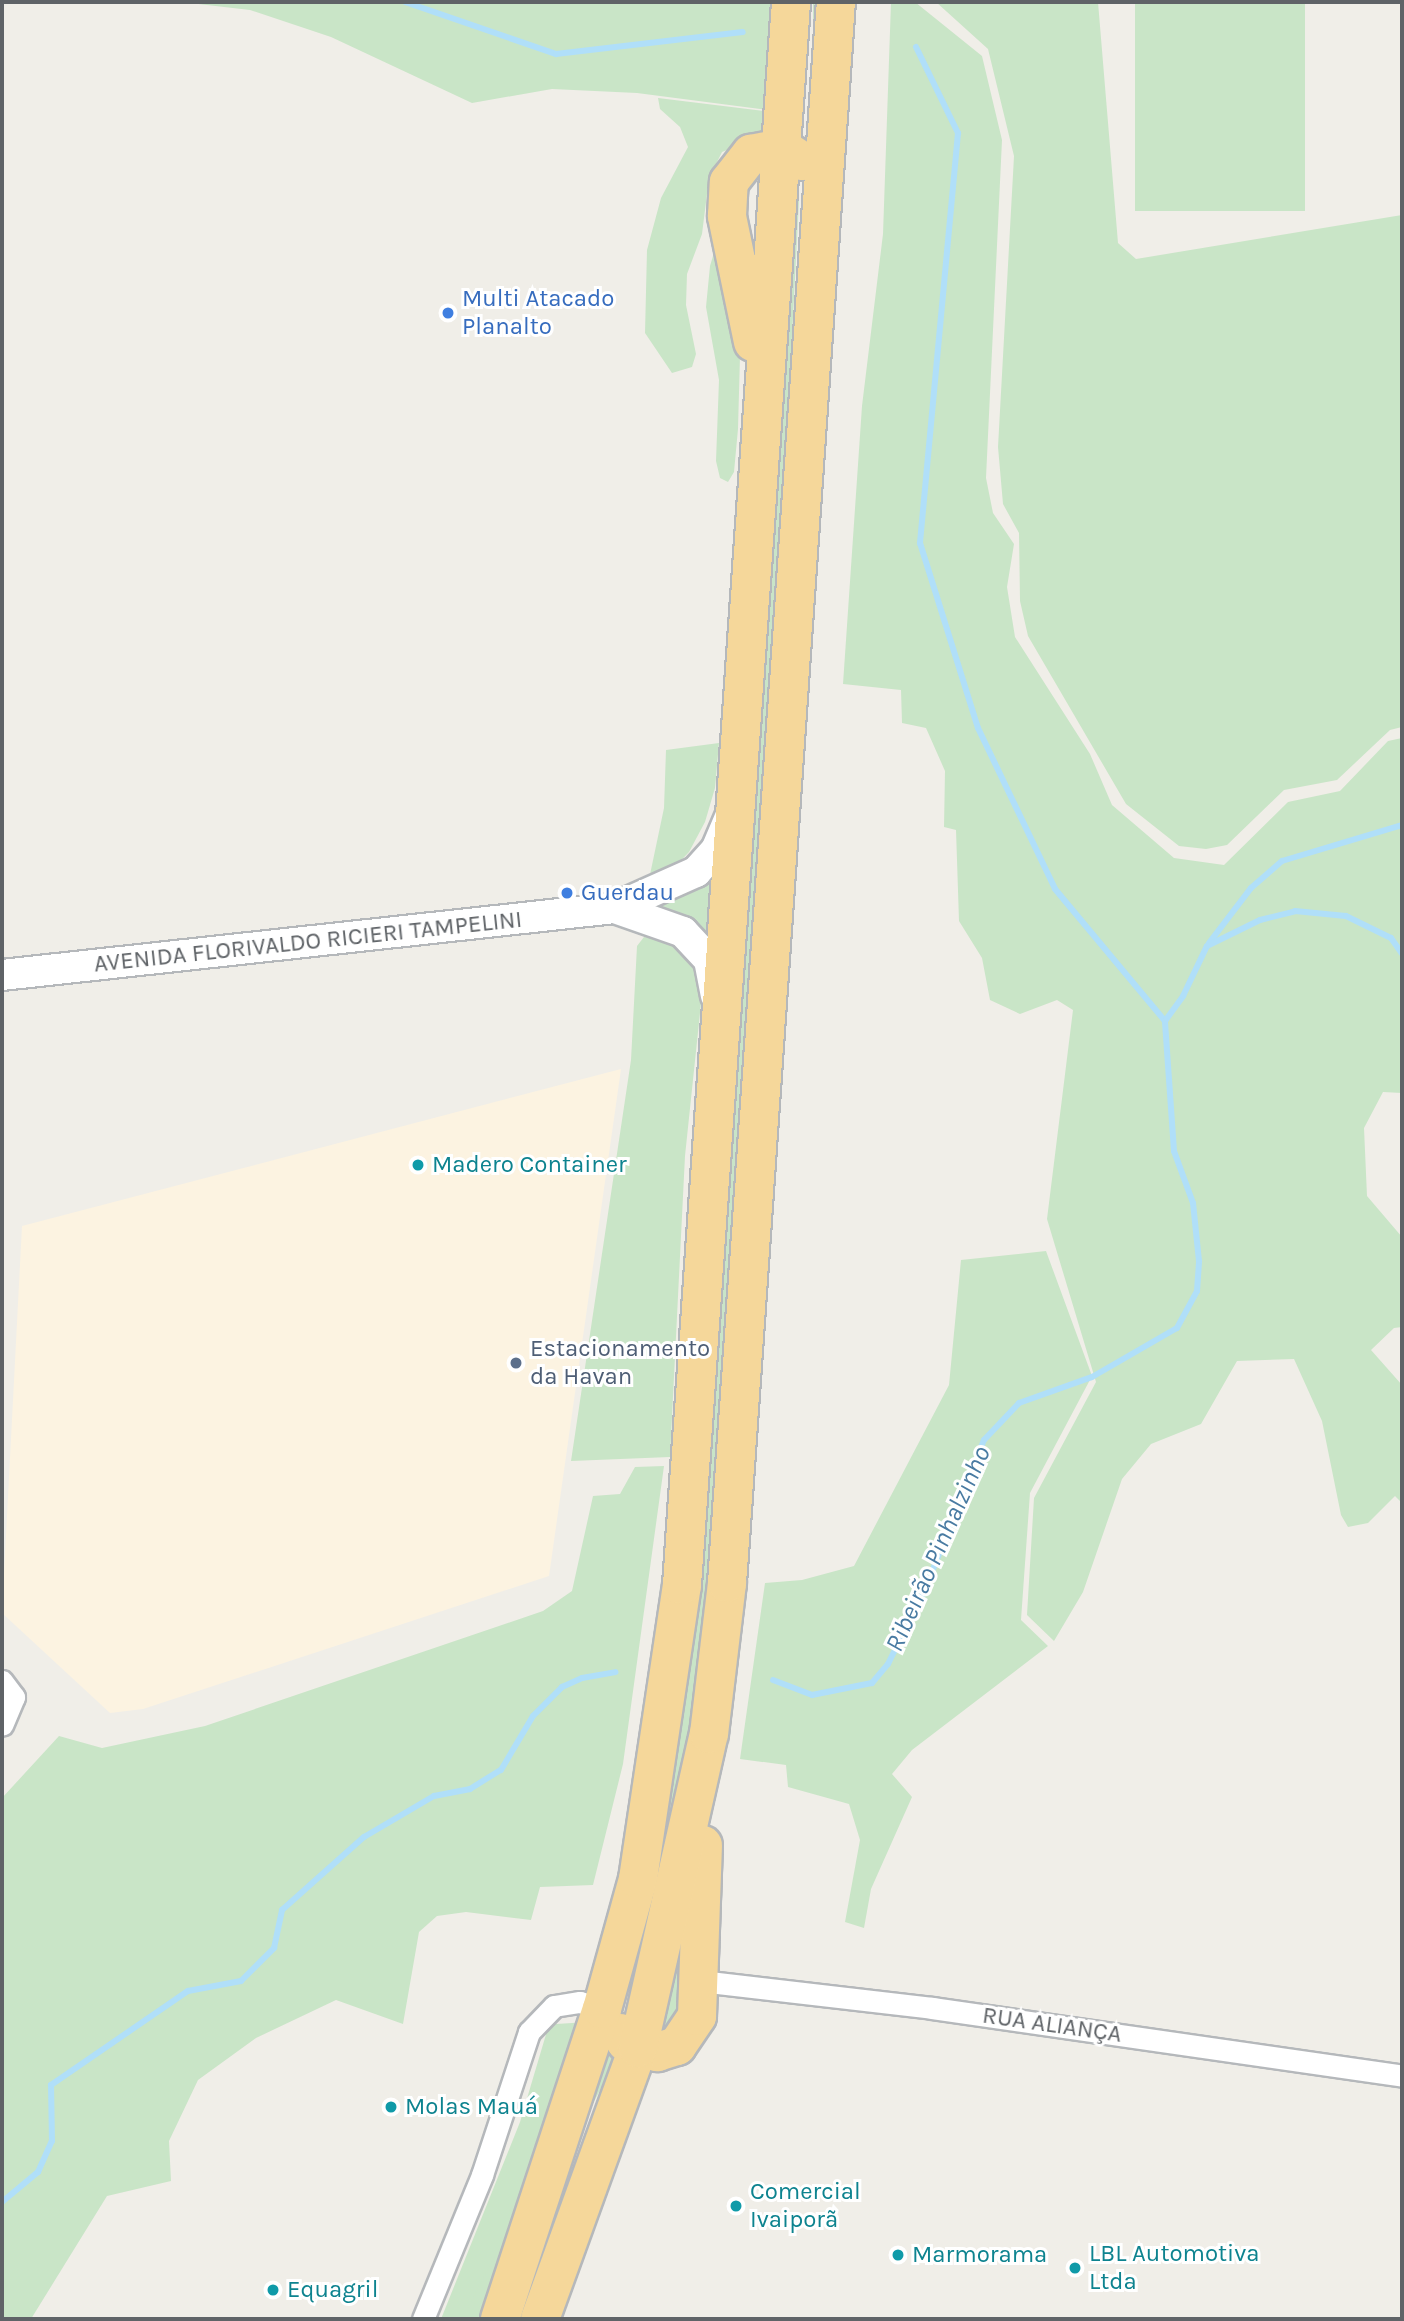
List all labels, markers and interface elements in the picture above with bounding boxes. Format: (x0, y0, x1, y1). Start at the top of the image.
place label: Multi Atacado Planalto (462, 285, 614, 341)
marker: Multi Atacado Planalto (440, 305, 456, 321)
place label: Guerdau (581, 879, 674, 907)
marker: Guerdau (559, 885, 575, 901)
street label: AVENIDA FLORIVALDO RICIERI TAMPELINI (92, 905, 524, 979)
place label: Madero Container (432, 1151, 627, 1179)
marker: Madero Container (410, 1157, 426, 1173)
place label: Estacionamento da Havan (530, 1335, 710, 1391)
marker: Estacionamento da Havan (508, 1355, 524, 1371)
water label: Ribeirão Pinhalzinho (879, 1442, 997, 1656)
street label: RUA ALIANÇA (981, 2001, 1123, 2049)
place label: Molas Mauá (405, 2093, 538, 2121)
marker: Molas Mauá (383, 2099, 399, 2115)
place label: Comercial Ivaiporã (750, 2178, 861, 2234)
marker: Comercial Ivaiporã (728, 2198, 744, 2214)
place label: LBL Automotiva Ltda (1089, 2240, 1260, 2296)
place label: Marmorama (912, 2241, 1047, 2269)
marker: Marmorama (890, 2247, 906, 2263)
marker: LBL Automotiva Ltda (1067, 2260, 1083, 2276)
place label: Equagril (287, 2276, 378, 2304)
marker: Equagril (265, 2282, 281, 2298)

